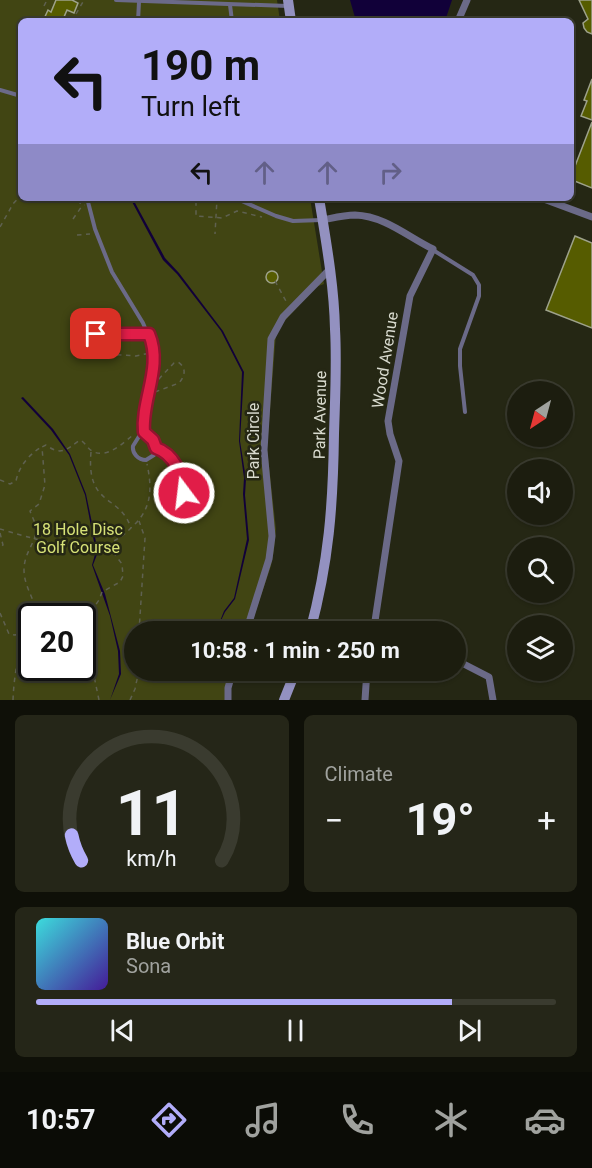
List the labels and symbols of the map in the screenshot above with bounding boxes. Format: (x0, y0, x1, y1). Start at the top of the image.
pin (70, 308, 121, 359)
street label: Wood Avenue (368, 310, 402, 410)
street label: Park Avenue (310, 371, 330, 459)
north arrow (507, 381, 573, 447)
street label: Park Circle (244, 403, 263, 479)
position arrow (152, 461, 216, 525)
park label: 18 Hole Disc Golf Course (33, 520, 123, 557)
speed limit sign: 20 (18, 603, 96, 681)

